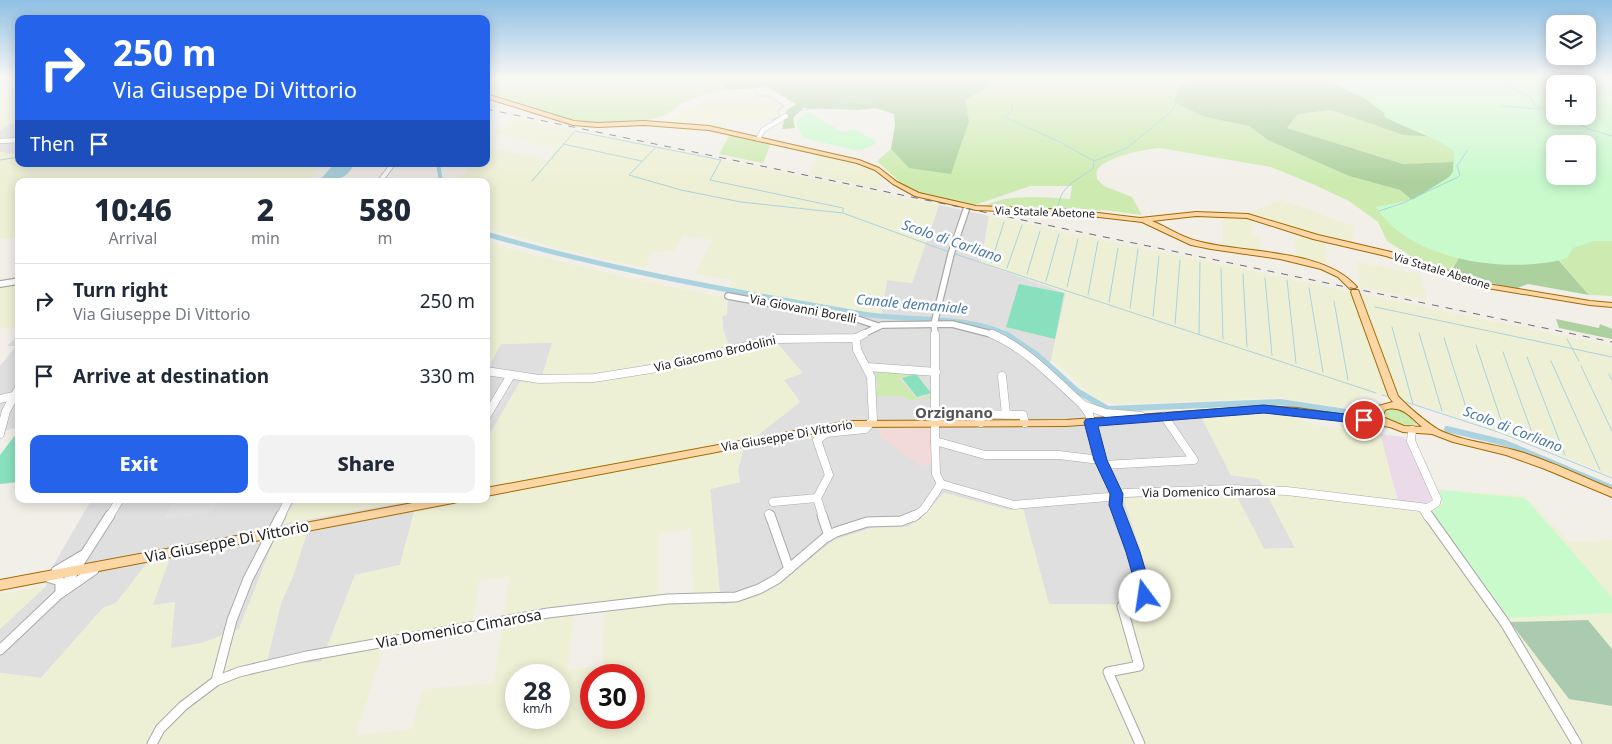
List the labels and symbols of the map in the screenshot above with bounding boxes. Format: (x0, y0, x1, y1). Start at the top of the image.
street label: Via Statale Abetone (995, 202, 1095, 221)
water label: Scolo di Corliano (900, 215, 1005, 267)
street label: Via Statale Abetone (1392, 249, 1492, 292)
water label: Canale demaniale (855, 289, 969, 318)
street label: Via Giovanni Borelli (748, 290, 858, 327)
street label: Via Giacomo Brodolini (652, 331, 777, 376)
pin (1343, 399, 1385, 441)
water label: Scolo di Corliano (1461, 401, 1566, 456)
district label: Orzignano (915, 402, 993, 422)
street label: Via Giuseppe Di Vittorio (720, 416, 854, 455)
street label: Via Domenico Cimarosa (1142, 482, 1276, 501)
street label: Via Giuseppe Di Vittorio (143, 515, 310, 567)
position arrow (1118, 569, 1170, 621)
street label: Via Domenico Cimarosa (375, 604, 543, 652)
speed limit sign: 30 (580, 664, 645, 729)

